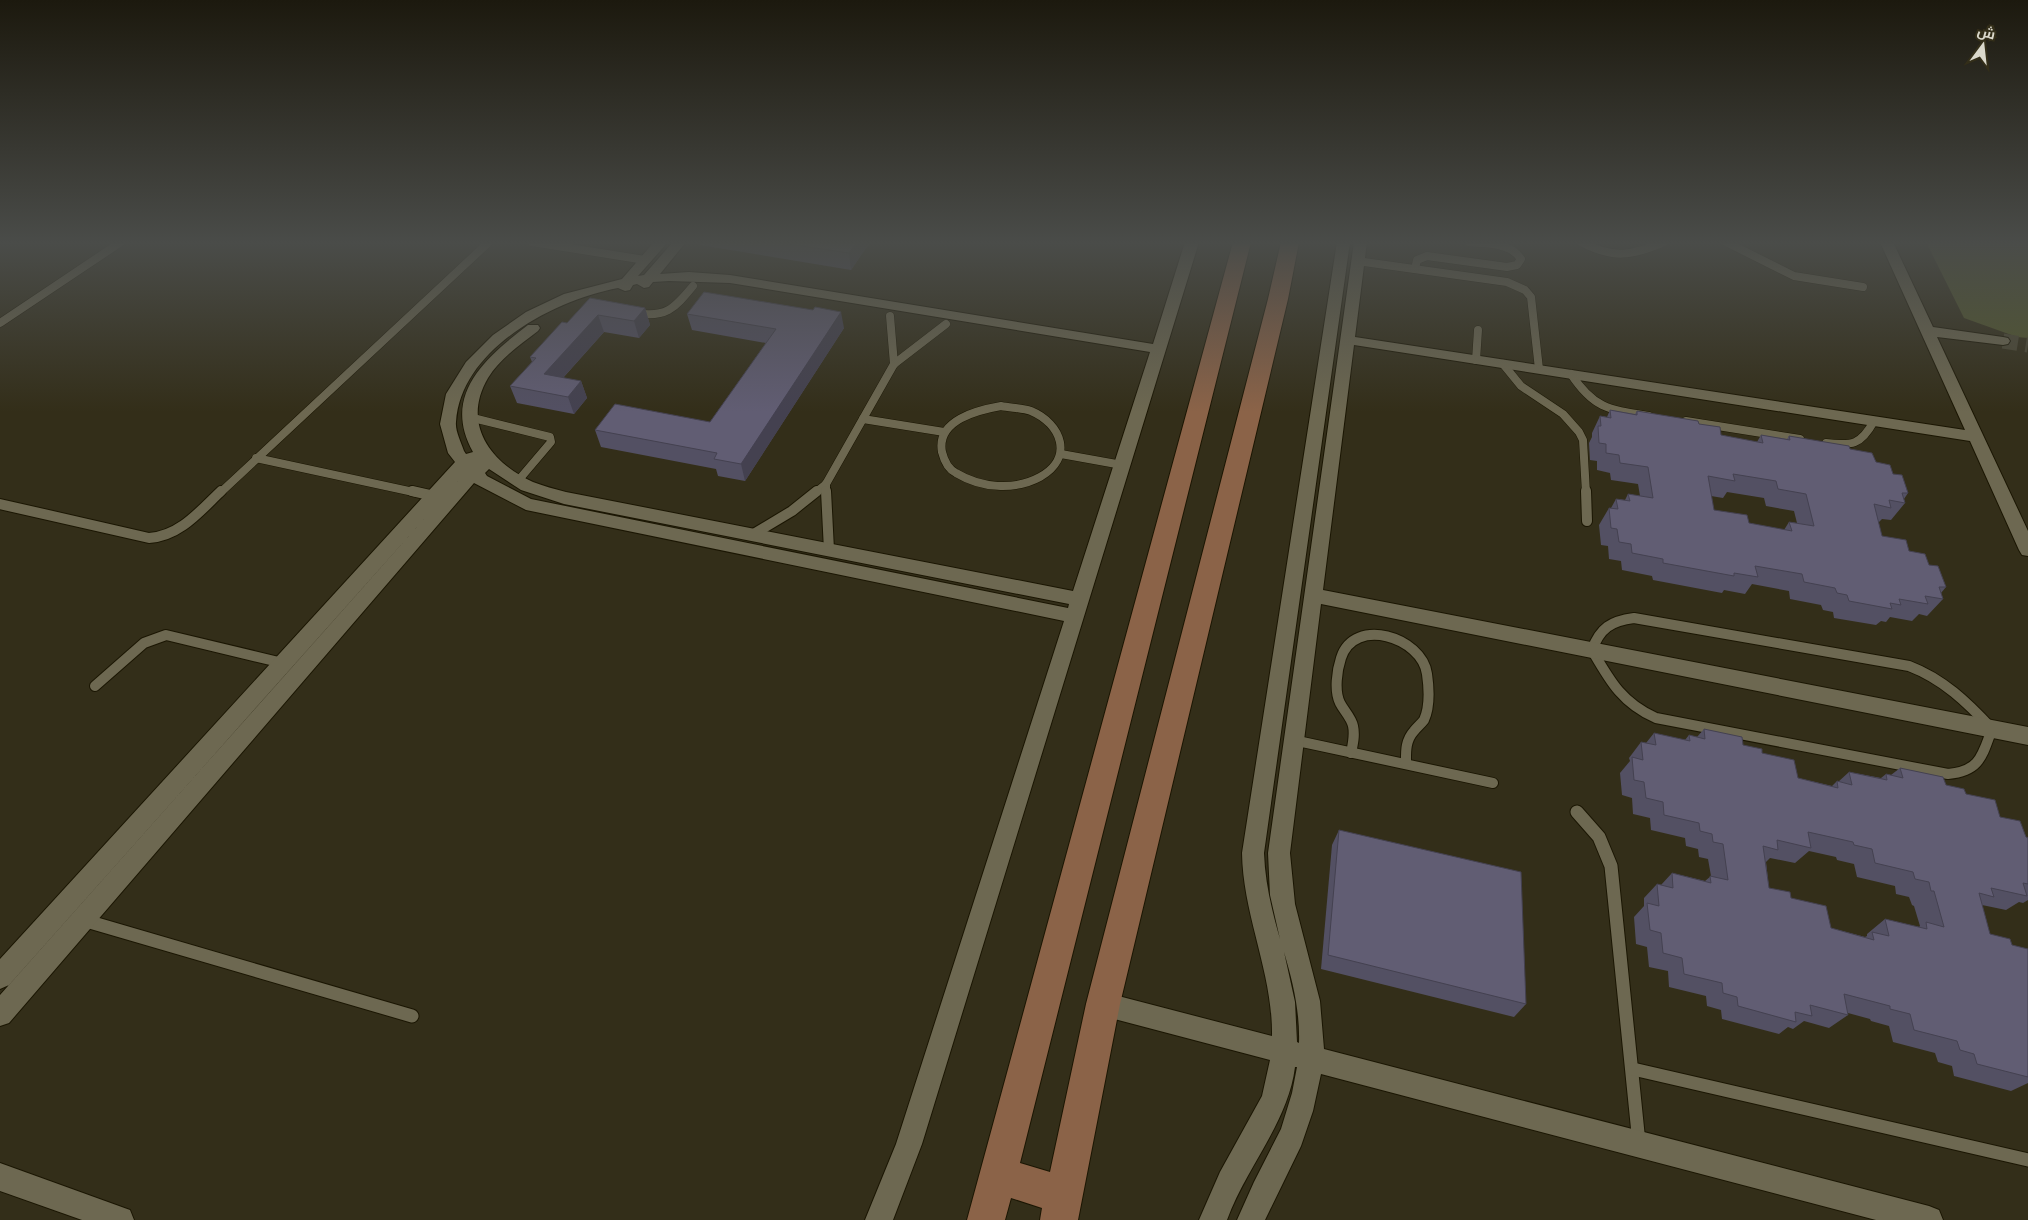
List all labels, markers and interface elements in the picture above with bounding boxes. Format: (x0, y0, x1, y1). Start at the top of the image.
north arrow (1958, 20, 2008, 70)
text: ش (1975, 21, 1997, 43)

